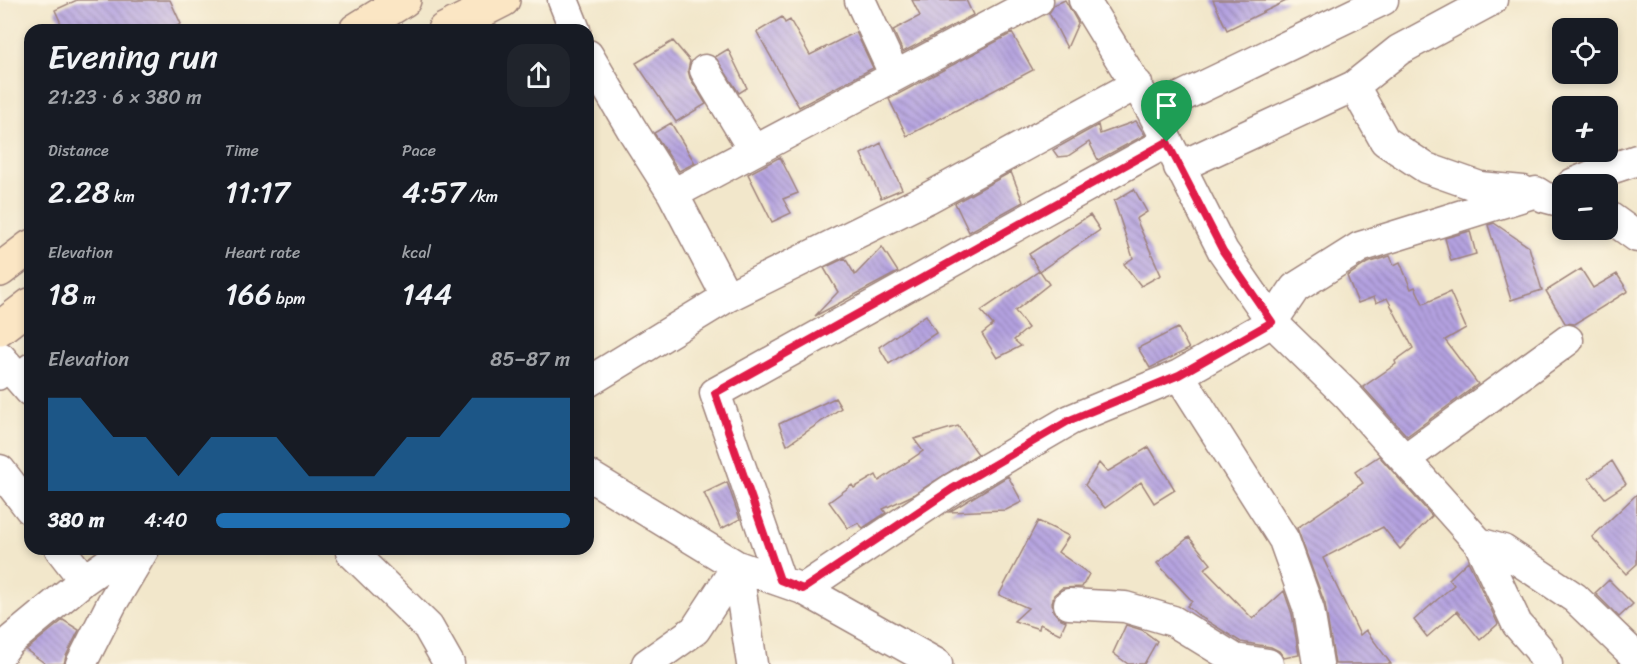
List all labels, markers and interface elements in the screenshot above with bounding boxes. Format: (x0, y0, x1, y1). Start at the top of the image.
map controls (1552, 18, 1618, 240)
button: locate (1552, 18, 1618, 84)
text: Evening run (48, 28, 218, 86)
button: share (507, 44, 570, 107)
text: 21:23 · 6 × 380 m (48, 80, 202, 115)
pin (1141, 80, 1192, 142)
icon: arrive (1150, 89, 1183, 122)
button: + (1552, 96, 1618, 162)
text: Distance (48, 136, 109, 165)
text: Time (225, 136, 259, 165)
text: Pace (402, 136, 436, 165)
text: 2.28 (48, 165, 110, 219)
text: 11:17 (225, 165, 290, 219)
text: 4:57 (402, 165, 465, 219)
button: − (1552, 174, 1618, 240)
text: km (110, 182, 135, 211)
text: /km (465, 182, 498, 211)
text: Elevation (48, 238, 113, 267)
text: Heart rate (225, 238, 300, 267)
text: kcal (402, 238, 431, 267)
text: 18 (48, 267, 79, 321)
text: 166 (225, 267, 272, 321)
text: 144 (402, 267, 452, 321)
text: m (79, 284, 95, 313)
text: bpm (272, 284, 306, 313)
text: Elevation (48, 342, 129, 377)
text: 85–87 m (490, 342, 570, 377)
text: 380 m (48, 503, 104, 538)
text: 4:40 (144, 503, 188, 538)

